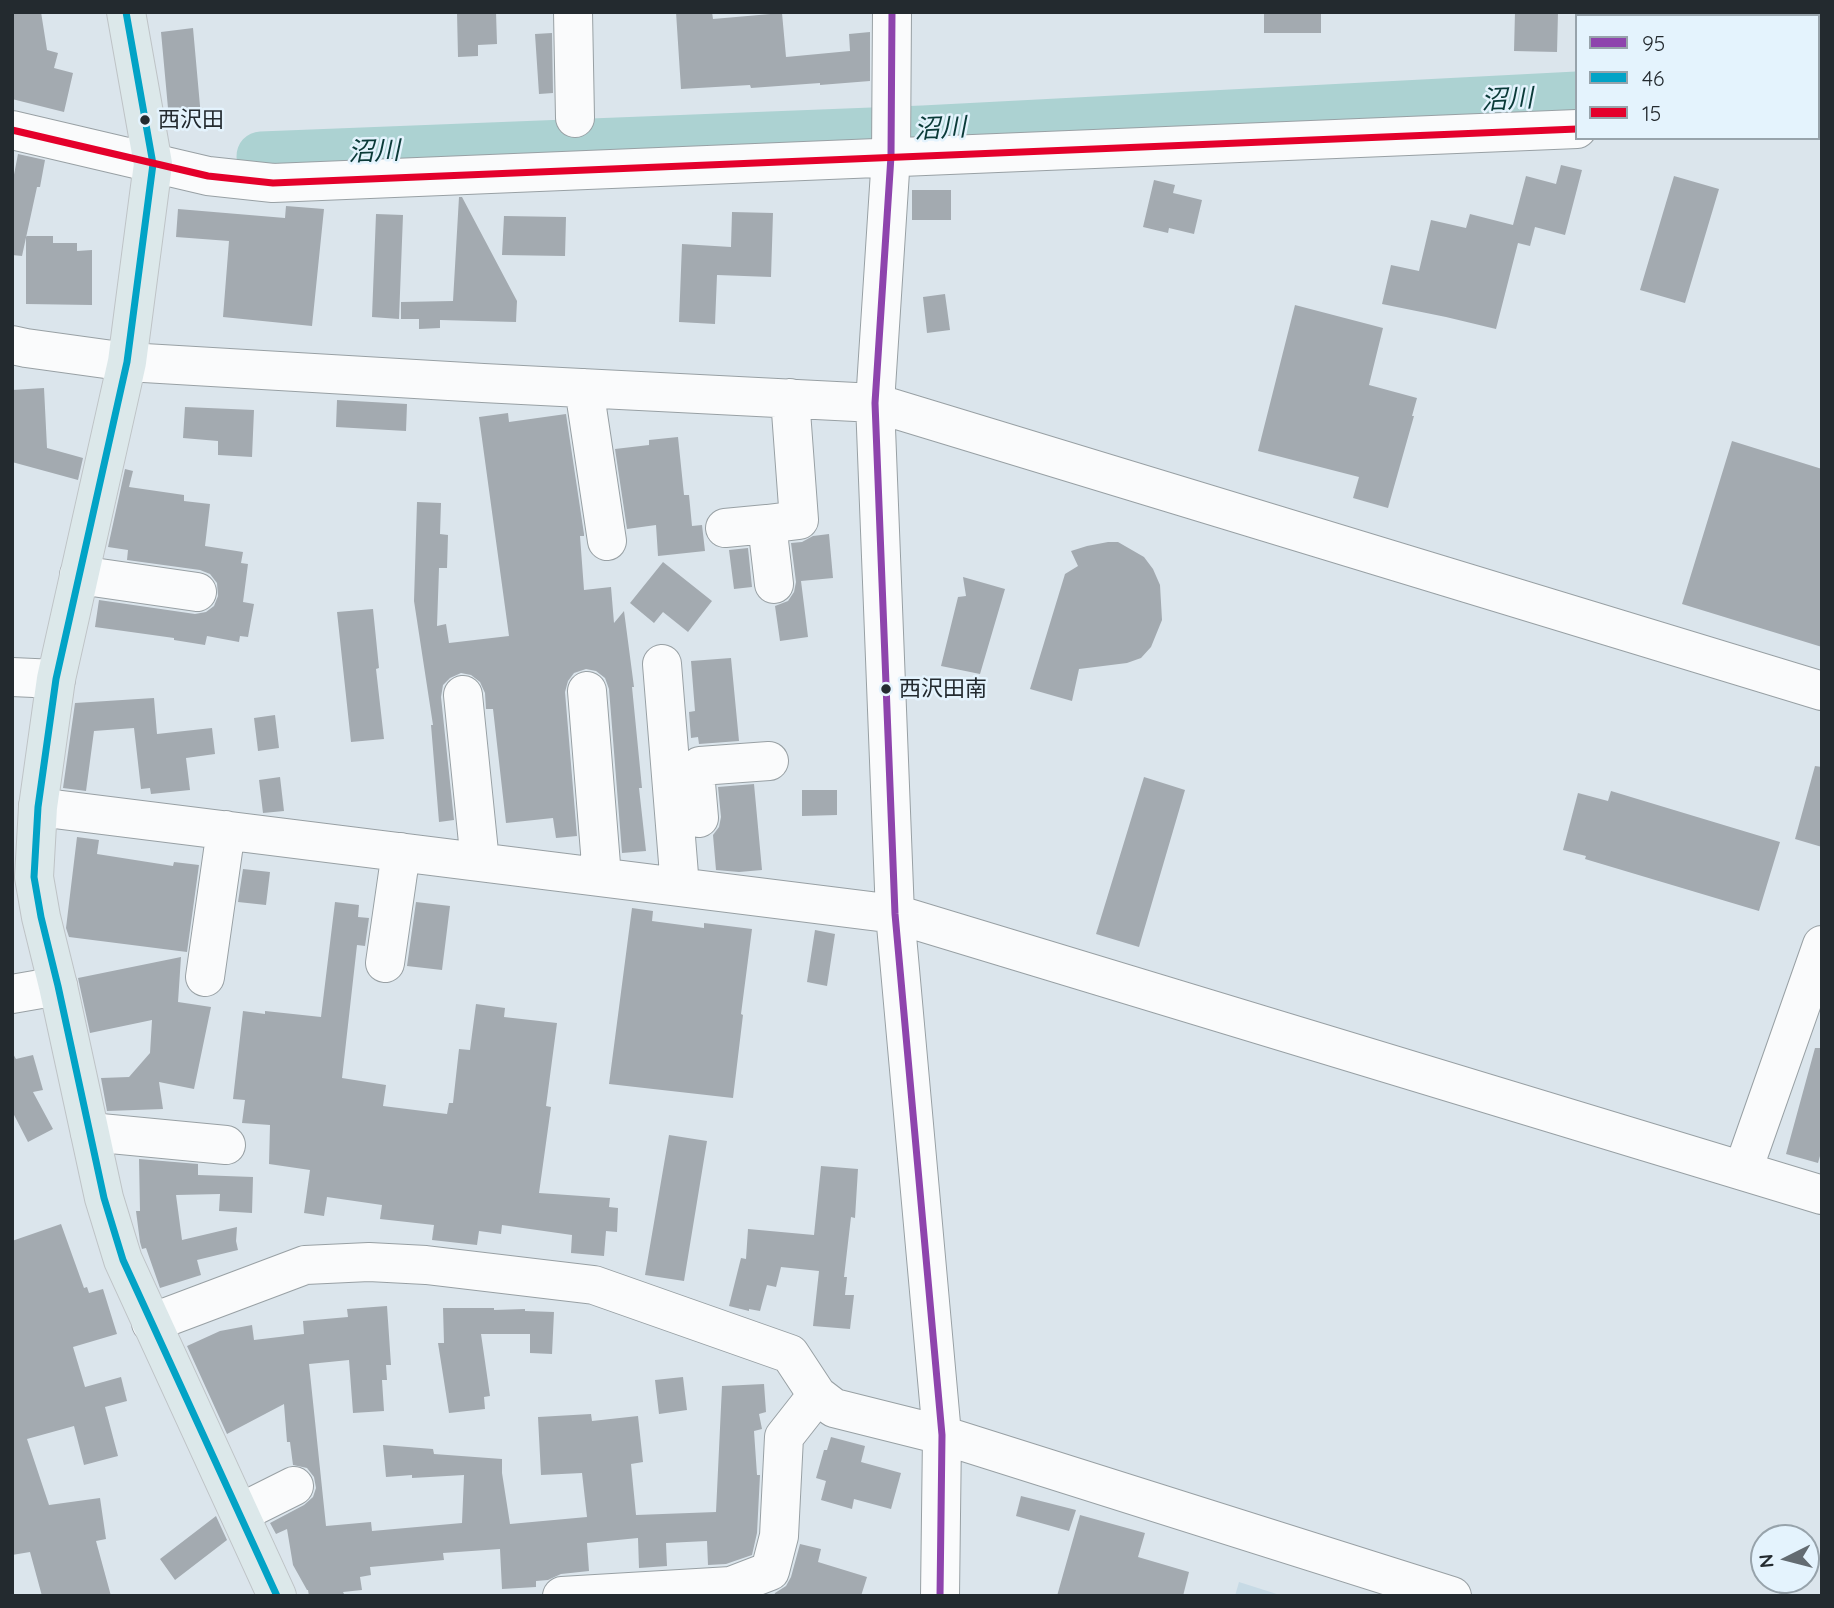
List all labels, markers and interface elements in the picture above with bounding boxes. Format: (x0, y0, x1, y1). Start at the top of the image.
legend (1575, 14, 1820, 140)
text: 95 (1642, 30, 1665, 56)
text: 46 (1642, 65, 1664, 91)
water label: 沼川 (1480, 83, 1534, 117)
text: 15 (1642, 100, 1661, 126)
place label: 西沢田 (158, 107, 224, 133)
water label: 沼川 (913, 112, 967, 146)
marker: 西沢田 (138, 113, 152, 127)
water label: 沼川 (347, 136, 401, 168)
place label: 西沢田南 (899, 676, 987, 702)
marker: 西沢田南 (879, 682, 893, 696)
north arrow (1750, 1524, 1820, 1594)
text: N (1753, 1553, 1779, 1569)

